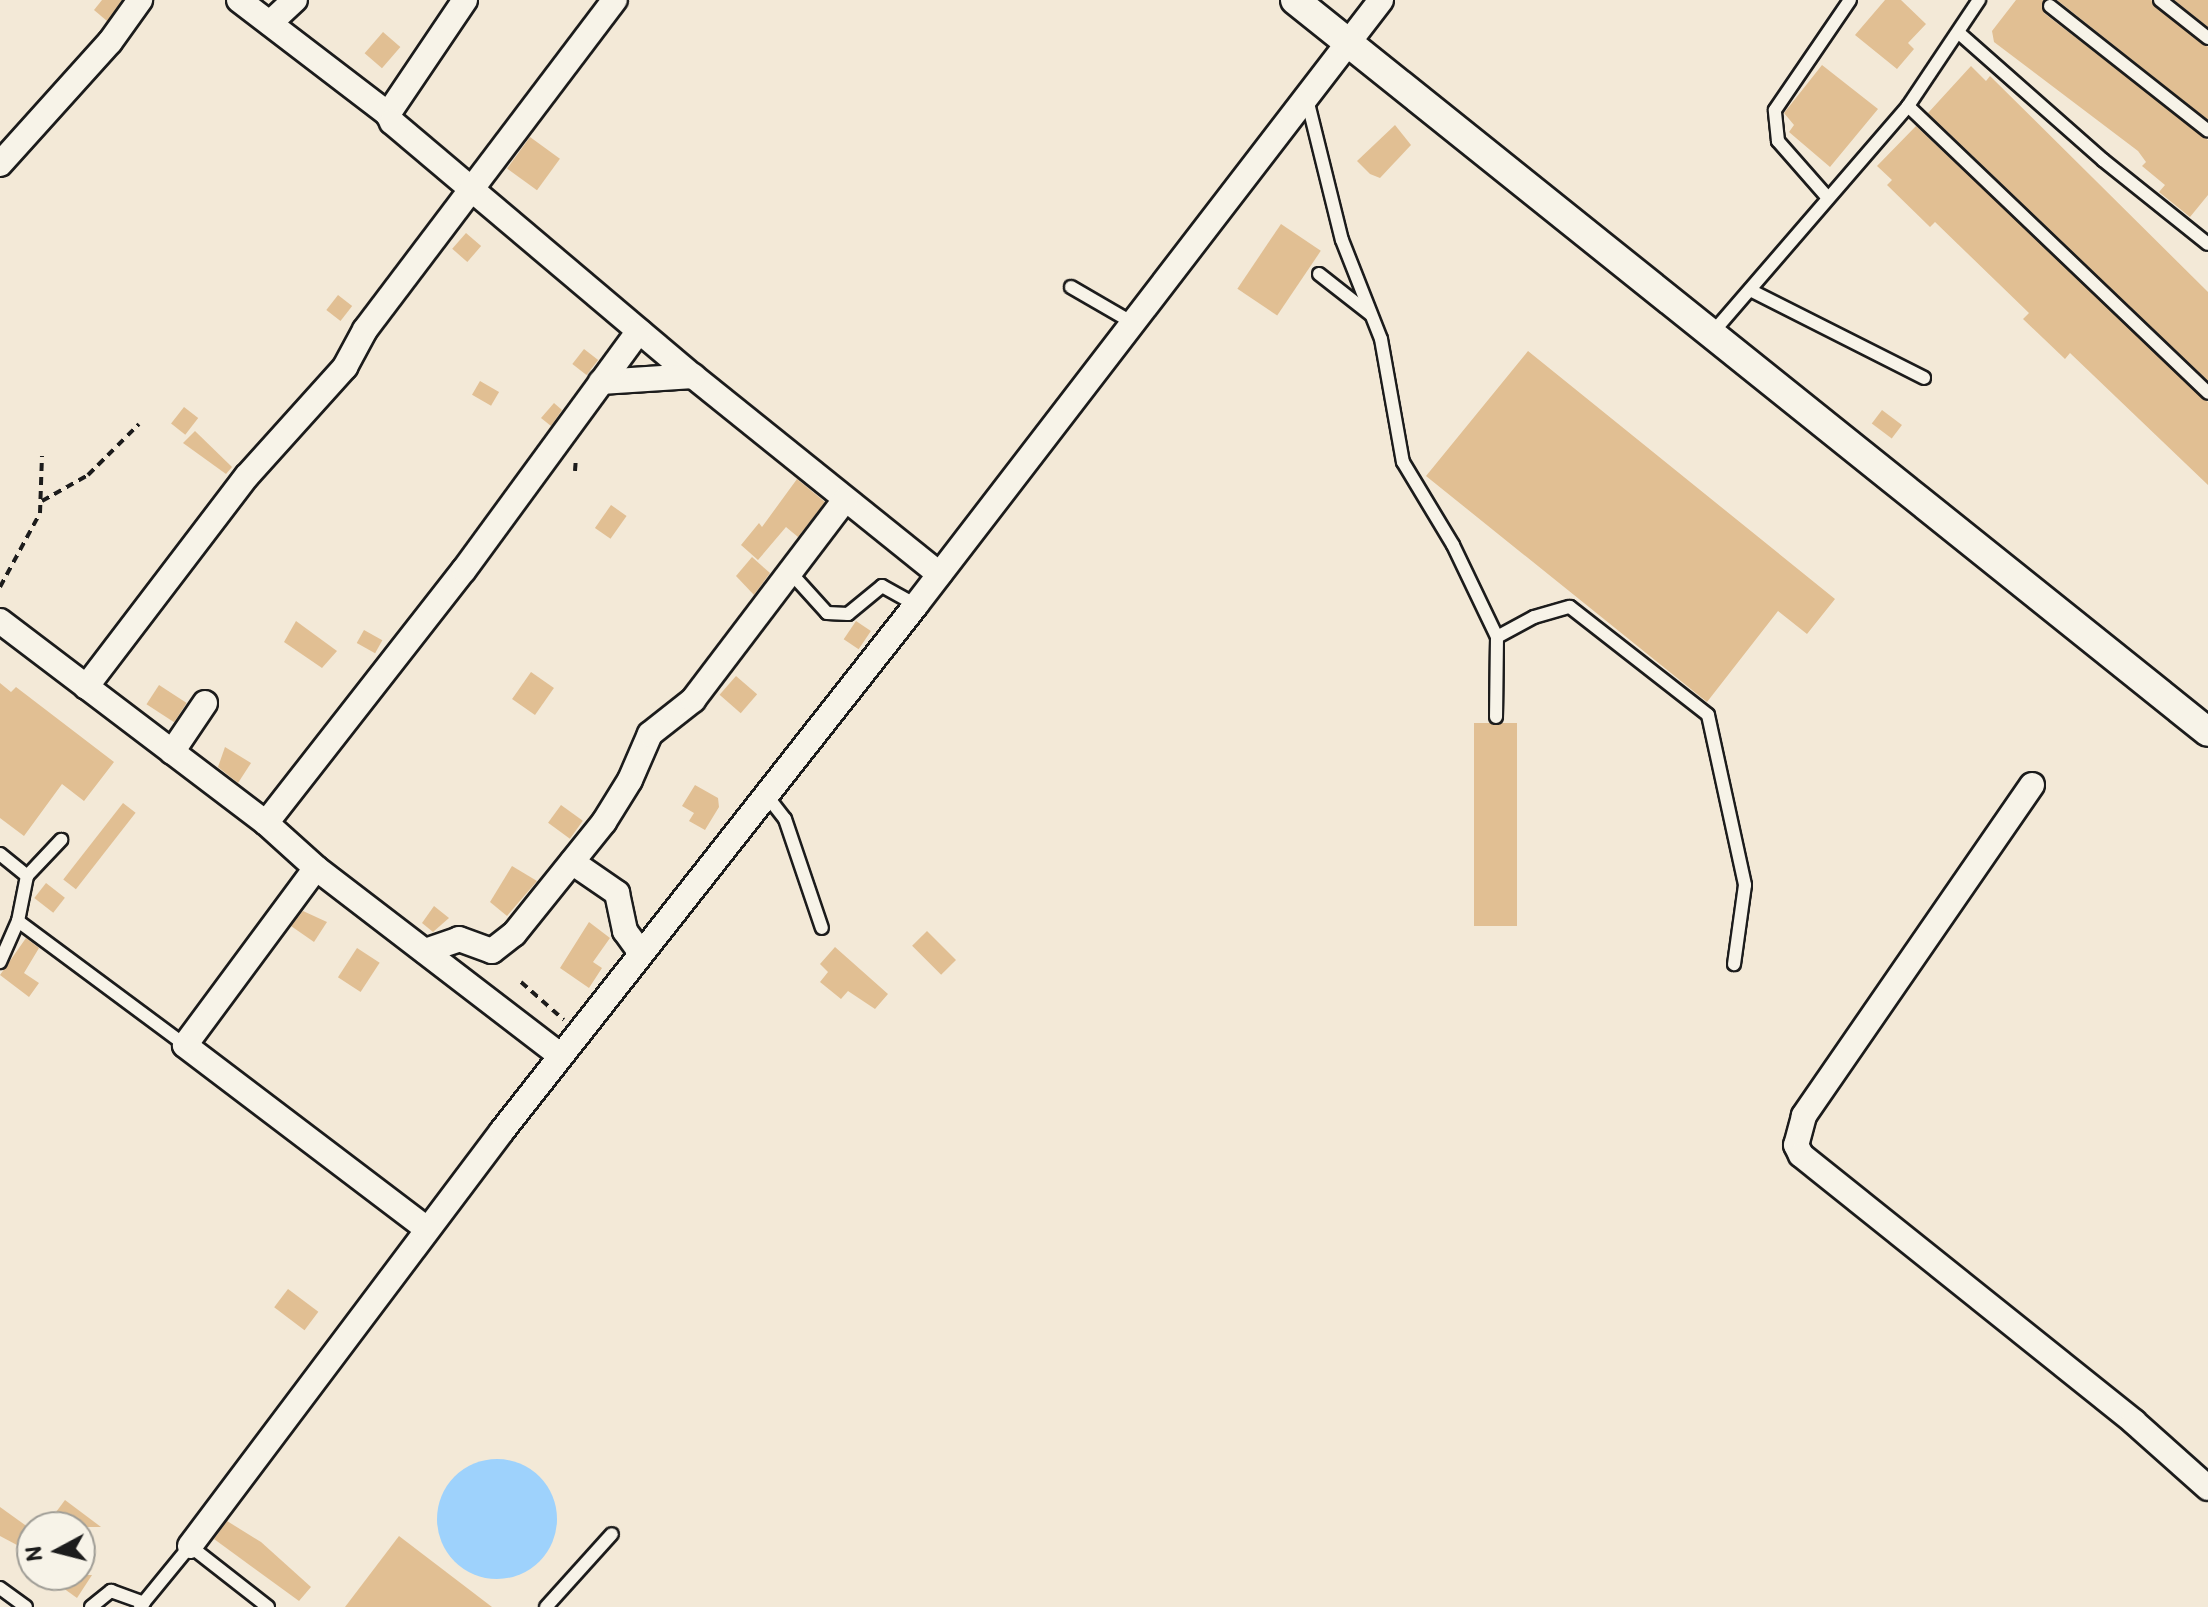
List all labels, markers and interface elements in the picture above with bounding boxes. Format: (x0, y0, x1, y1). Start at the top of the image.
north arrow (16, 1511, 96, 1591)
text: N (19, 1545, 48, 1563)

